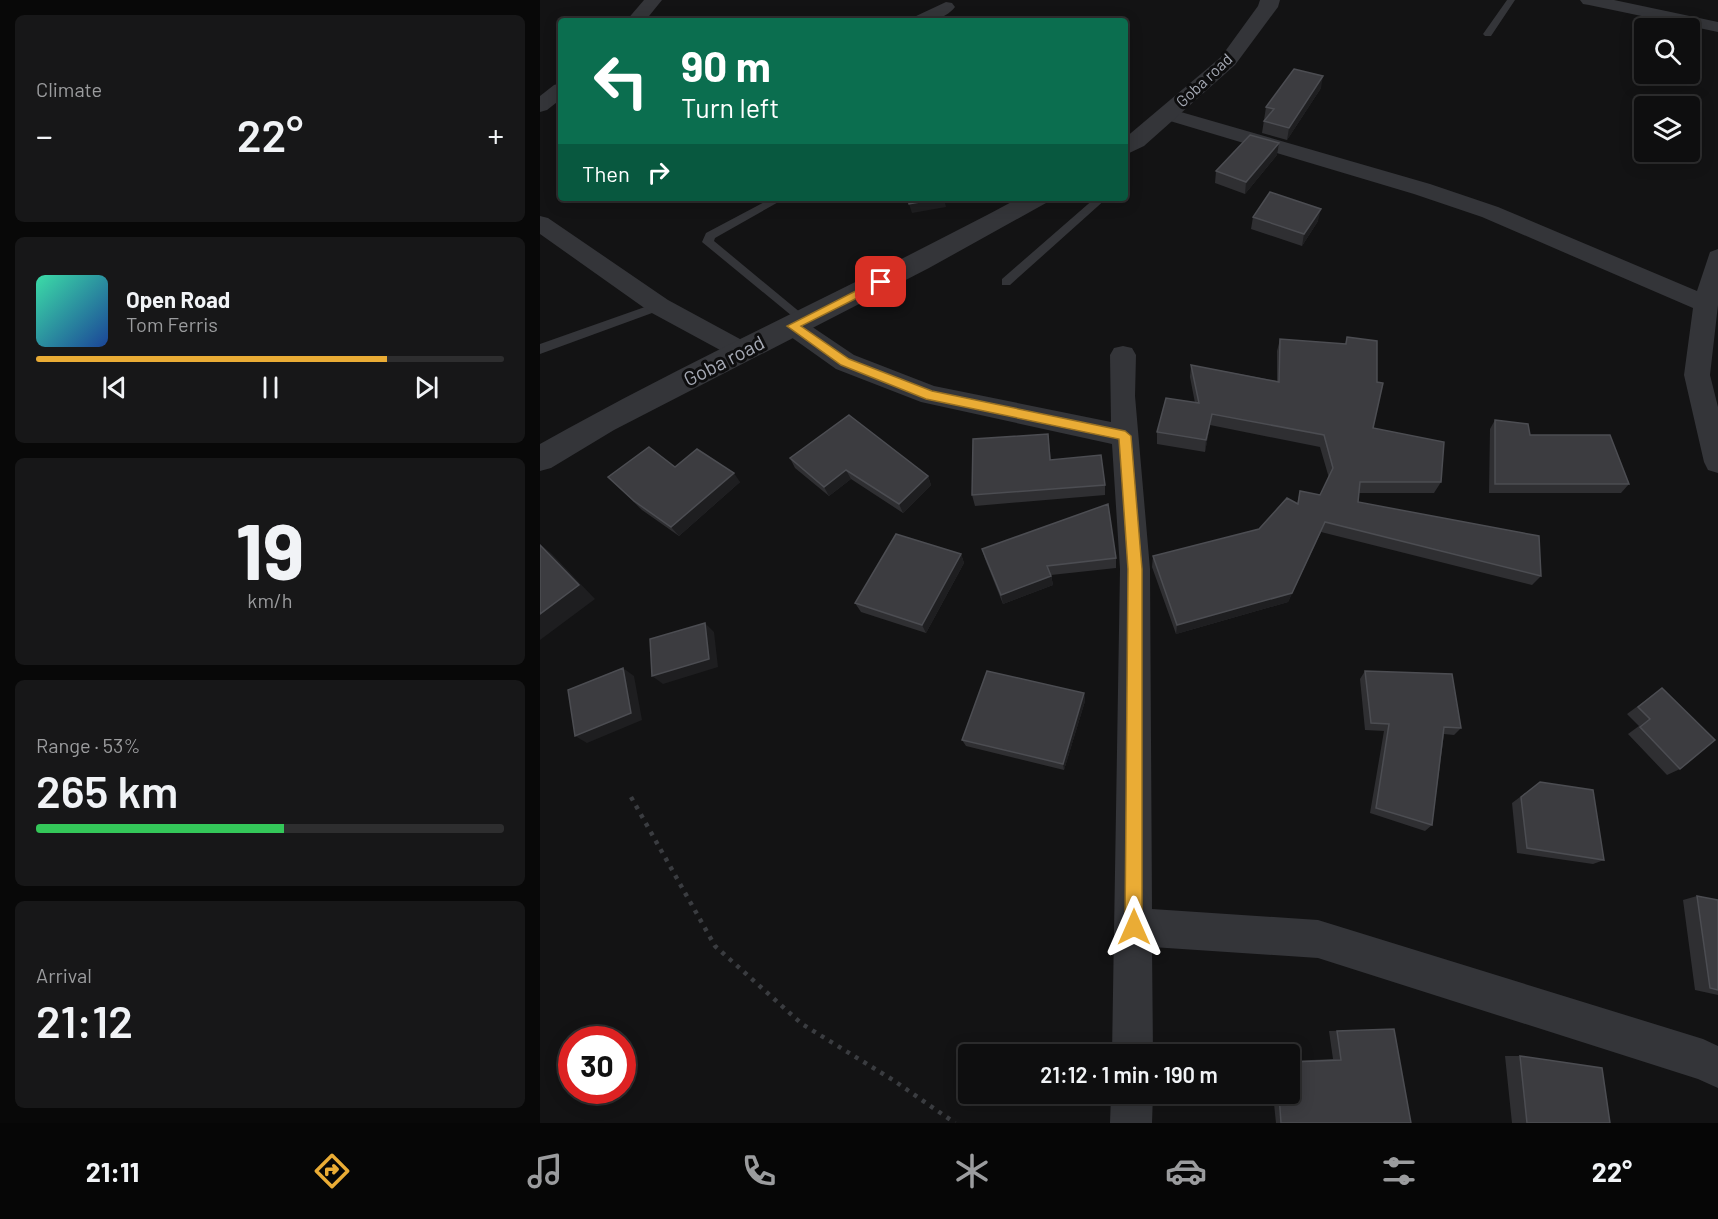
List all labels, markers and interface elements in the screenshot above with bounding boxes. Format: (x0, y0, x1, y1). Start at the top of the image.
map controls (1634, 18, 1700, 162)
button: search (1634, 18, 1700, 84)
text: 90 m (681, 40, 771, 90)
icon: left (582, 42, 660, 120)
street label: Goba road (1172, 49, 1236, 110)
text: Climate (36, 77, 102, 101)
text: Turn left (681, 91, 779, 123)
button: layers (1634, 96, 1700, 162)
text: 22° (237, 107, 303, 161)
text: − (36, 115, 53, 155)
text: + (487, 115, 504, 155)
icon: right (642, 156, 675, 189)
text: Then (582, 160, 630, 186)
pin (855, 256, 906, 307)
icon: arrive (864, 265, 897, 298)
text: Open Road (126, 286, 230, 312)
text: Tom Ferris (126, 312, 218, 336)
street label: Goba road (679, 330, 768, 391)
icon: previous (98, 371, 131, 404)
icon: pause (254, 371, 287, 404)
icon: next (410, 371, 443, 404)
text: 19 (235, 502, 305, 596)
text: km/h (247, 588, 293, 612)
text: Range · 53% (36, 733, 140, 757)
text: 265 km (36, 763, 178, 817)
position arrow (1102, 895, 1166, 959)
text: Arrival (36, 963, 92, 987)
text: 21:12 (36, 993, 133, 1047)
speed limit sign: 30 (558, 1026, 636, 1104)
text: 21:12 · 1 min · 190 m (1040, 1061, 1218, 1087)
icon: directions (311, 1150, 353, 1192)
icon: music (524, 1150, 566, 1192)
icon: phone (738, 1150, 780, 1192)
icon: climate (951, 1150, 993, 1192)
icon: car (1165, 1150, 1207, 1192)
icon: filters (1378, 1150, 1420, 1192)
text: 21:11 (86, 1155, 139, 1187)
text: 22° (1592, 1155, 1632, 1187)

